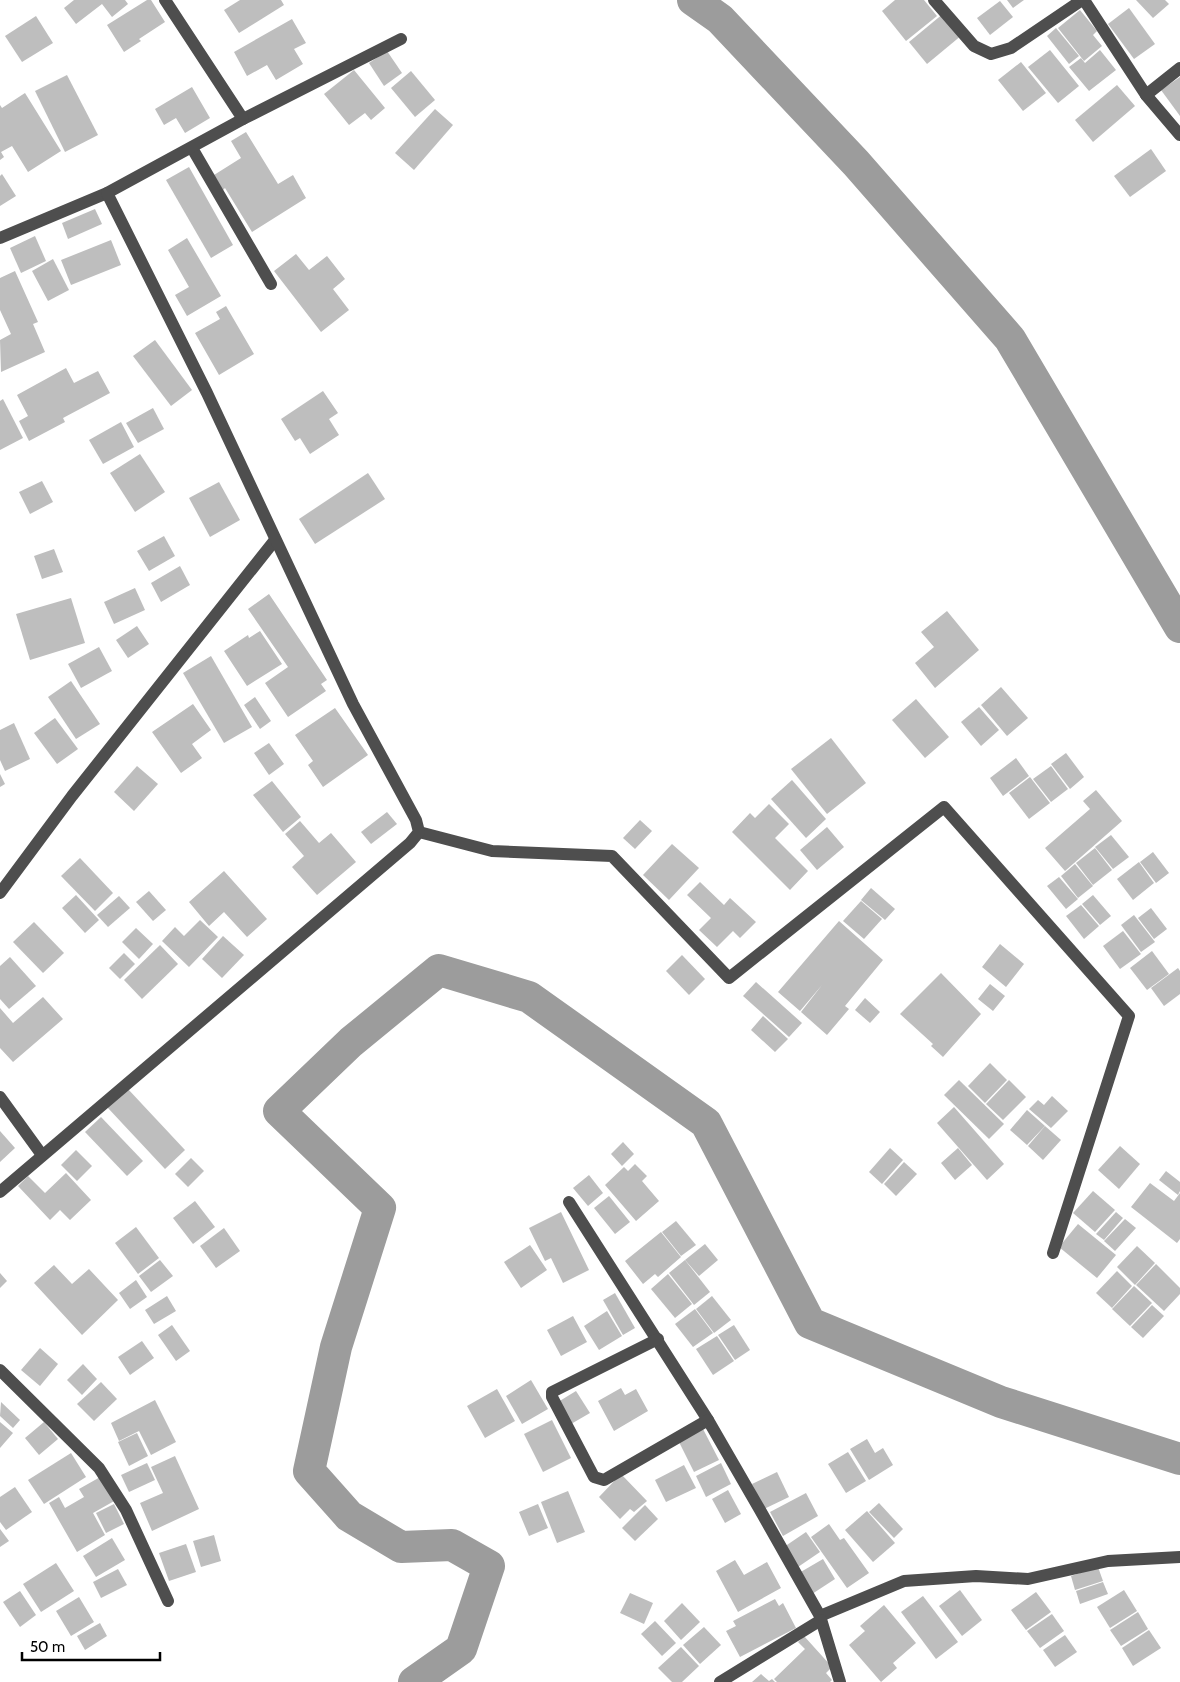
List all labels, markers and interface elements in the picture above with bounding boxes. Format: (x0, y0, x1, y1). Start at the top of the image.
scale bar (22, 1630, 160, 1662)
text: 50 m (30, 1638, 65, 1656)

